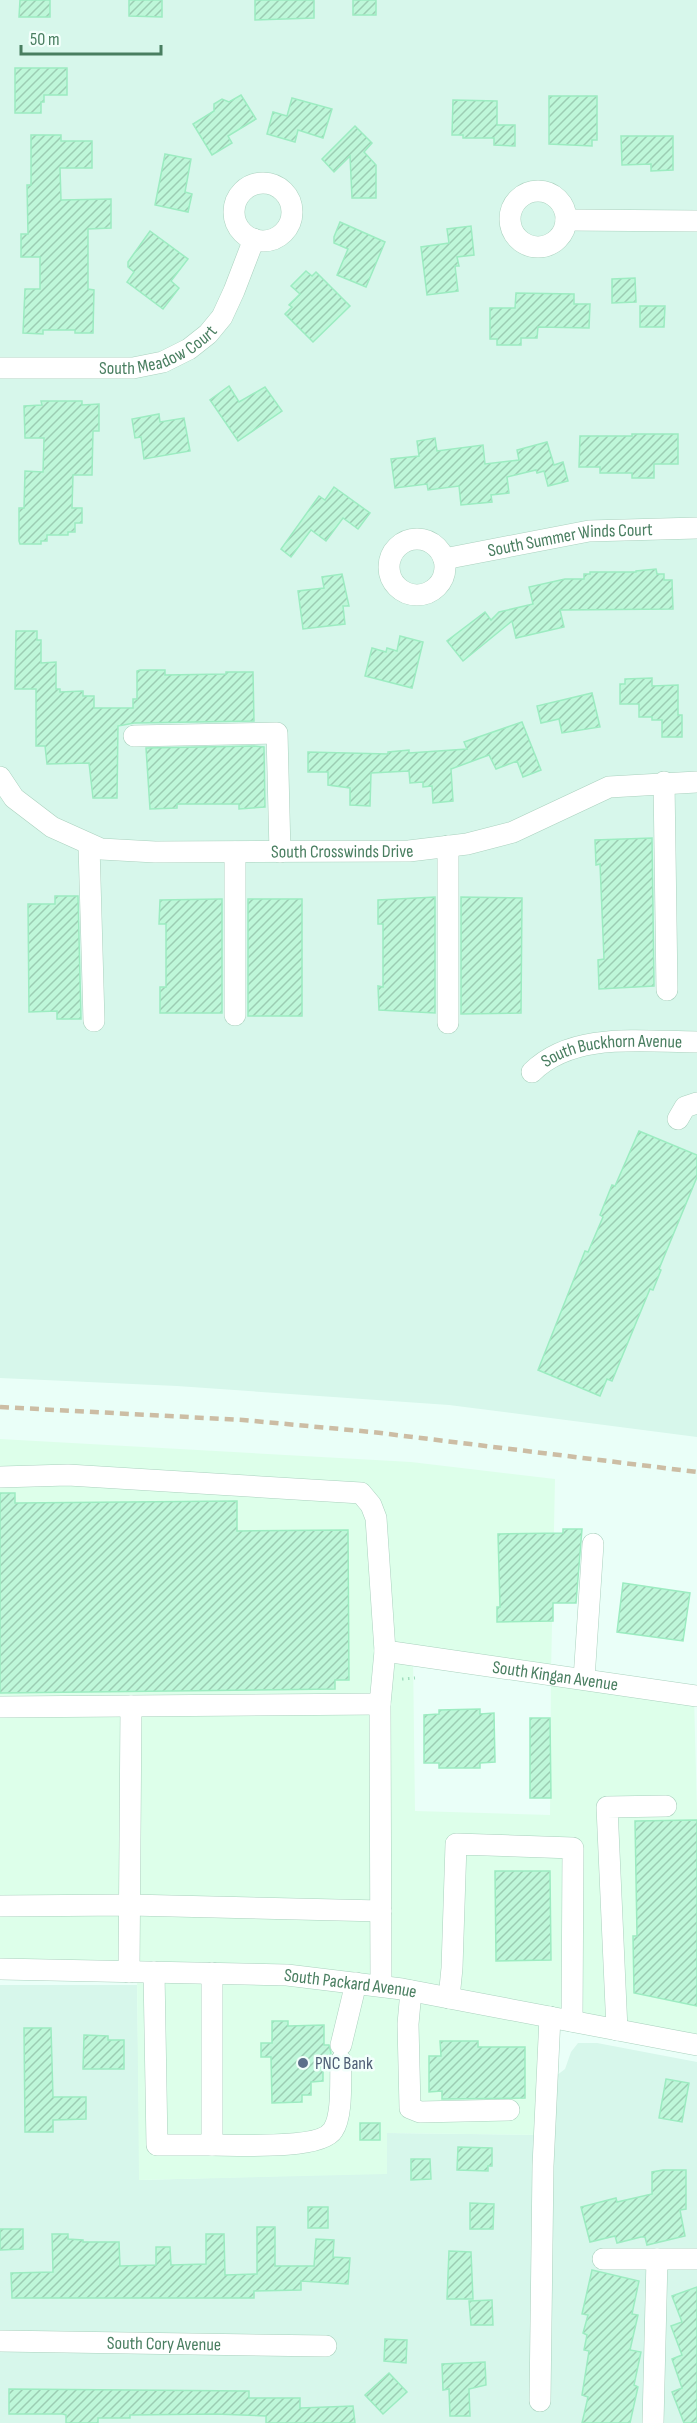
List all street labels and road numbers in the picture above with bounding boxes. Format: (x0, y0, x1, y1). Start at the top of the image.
street label: South Meadow Court (99, 321, 222, 379)
street label: South Summer Winds Court (486, 519, 653, 561)
street label: South Crosswinds Drive (271, 840, 414, 862)
street label: South Buckhorn Avenue (537, 1030, 683, 1071)
street label: South Kingan Avenue (491, 1656, 619, 1695)
street label: South Packard Avenue (283, 1964, 419, 2002)
street label: South Cory Avenue (107, 2332, 221, 2355)

